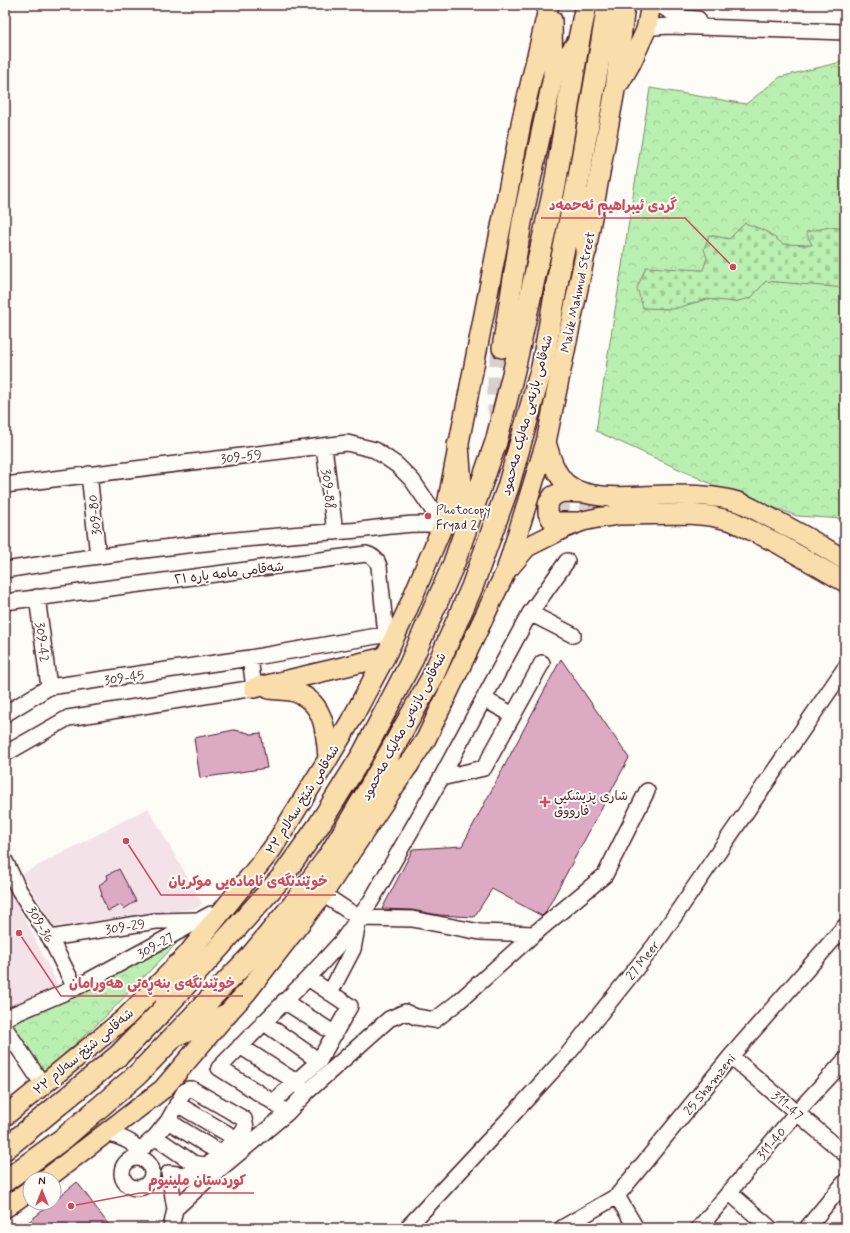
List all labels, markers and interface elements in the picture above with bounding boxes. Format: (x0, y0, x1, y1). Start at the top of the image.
callout: گردی ئیبراھیم ئەحمەد (541, 192, 685, 218)
text: گردی ئیبراھیم ئەحمەد (549, 196, 678, 216)
street label: Malik Mahmud Street (557, 230, 600, 354)
street label: شەقامی بازنەیی مەلیک مەحمود (498, 333, 557, 498)
street label: 309-59 (220, 447, 263, 468)
street label: 309-88 (317, 468, 338, 510)
street label: 309-80 (85, 494, 106, 536)
place label: Photocopy Fryad 2 (436, 502, 491, 534)
marker: Photocopy Fryad 2 (423, 511, 433, 521)
street label: شەقامی مامە یارە ٢١ (173, 558, 285, 589)
street label: 309-42 (31, 621, 52, 663)
street label: شەقامی بازنەیی مەلیک مەحمود (358, 650, 451, 804)
street label: 309-45 (103, 667, 145, 690)
street label: شەقامی شێخ سەلام ٣٣ (263, 742, 345, 858)
place label: شاری پزیشکیی فارووق (554, 788, 628, 820)
marker: شاری پزیشکیی فارووق (539, 796, 551, 808)
callout: خوێندنگەی ئامادەیی موکریان (161, 869, 336, 895)
text: خوێندنگەی ئامادەیی موکریان (169, 872, 327, 891)
street label: 309-36 (22, 904, 57, 946)
street label: 309-29 (104, 916, 146, 939)
street label: 309-27 (135, 929, 177, 963)
street label: 27 Meer (622, 937, 664, 984)
callout: خوێندنگەی بنەڕەتی هەورامان (61, 970, 243, 996)
text: خوێندنگەی بنەڕەتی هەورامان (69, 974, 235, 995)
street label: شەقامی شێخ سەلام ٣٣ (30, 1005, 138, 1100)
street label: 25 Shamzeni (680, 1051, 740, 1119)
street label: 311-47 (768, 1088, 807, 1125)
street label: 311-40 (754, 1124, 791, 1164)
callout: کوردستان ملینیوم (140, 1167, 254, 1193)
north arrow (22, 1171, 62, 1211)
text: کوردستان ملینیوم (148, 1172, 247, 1191)
text: N (38, 1175, 46, 1189)

